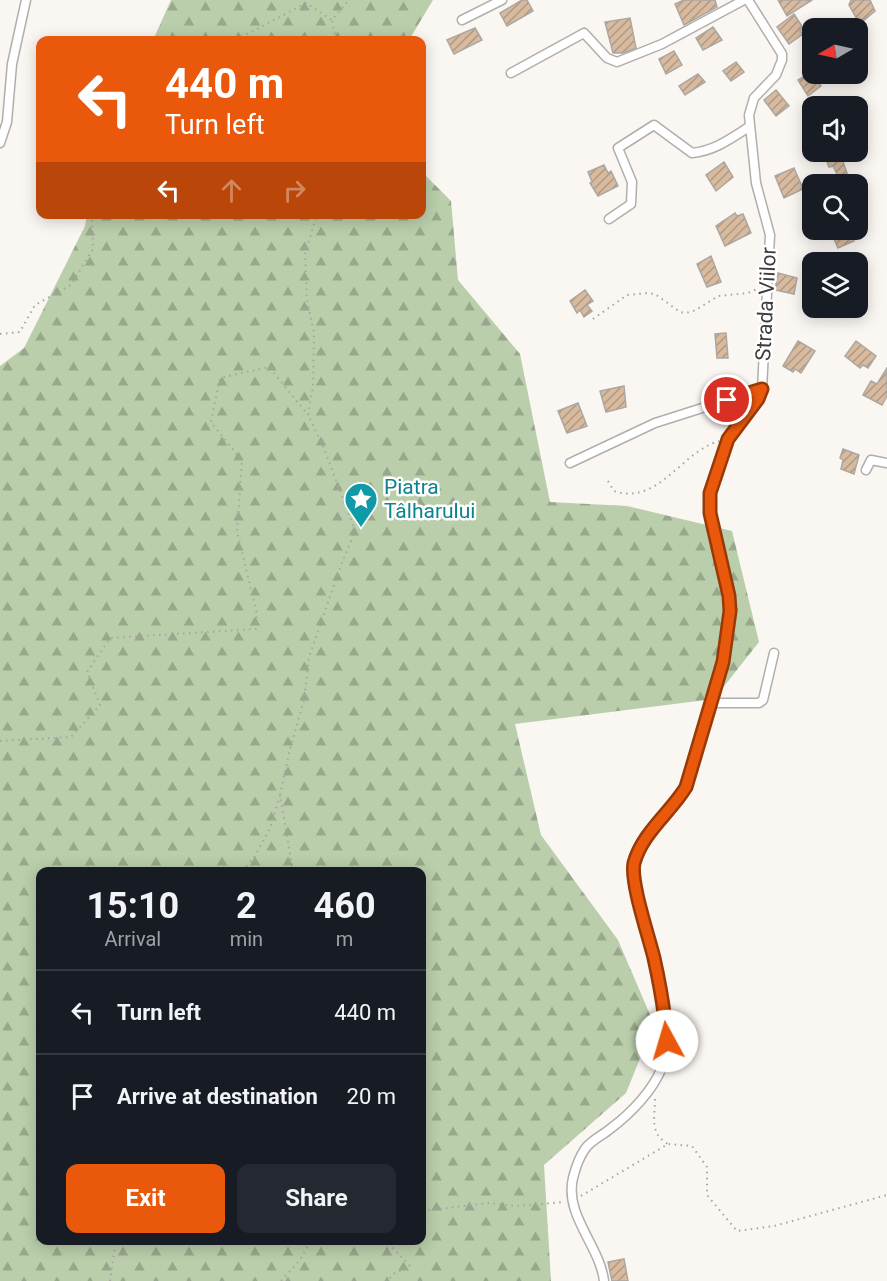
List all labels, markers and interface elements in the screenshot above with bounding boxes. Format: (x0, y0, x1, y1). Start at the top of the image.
north arrow (802, 18, 868, 84)
map controls (802, 18, 868, 318)
text: 440 m (165, 59, 284, 108)
icon: left (66, 60, 144, 138)
button: sound (802, 96, 868, 162)
text: Turn left (165, 109, 265, 141)
icon: left (152, 174, 185, 207)
icon: ahead (215, 174, 248, 207)
icon: right (278, 174, 311, 207)
button: search (802, 174, 868, 240)
street label: Strada Viilor (751, 247, 781, 361)
button: layers (802, 252, 868, 318)
pin (701, 374, 752, 425)
icon: arrive (710, 383, 743, 416)
place label: Piatra Tâlharului (384, 475, 475, 523)
place icon: Piatra Tâlharului (343, 481, 379, 528)
text: 15:10 (86, 885, 179, 927)
text: 2 (236, 885, 257, 927)
text: 460 (314, 885, 376, 927)
text: Arrival (104, 927, 161, 951)
text: min (230, 927, 263, 951)
text: m (336, 927, 353, 951)
icon: left (66, 996, 99, 1029)
text: Turn left (117, 1000, 201, 1025)
text: 440 m (334, 1000, 396, 1025)
position arrow (635, 1009, 699, 1073)
icon: arrive (66, 1080, 99, 1113)
text: Arrive at destination (117, 1084, 318, 1109)
text: 20 m (347, 1084, 396, 1109)
button: Exit (66, 1164, 225, 1233)
button: Share (237, 1164, 396, 1233)

